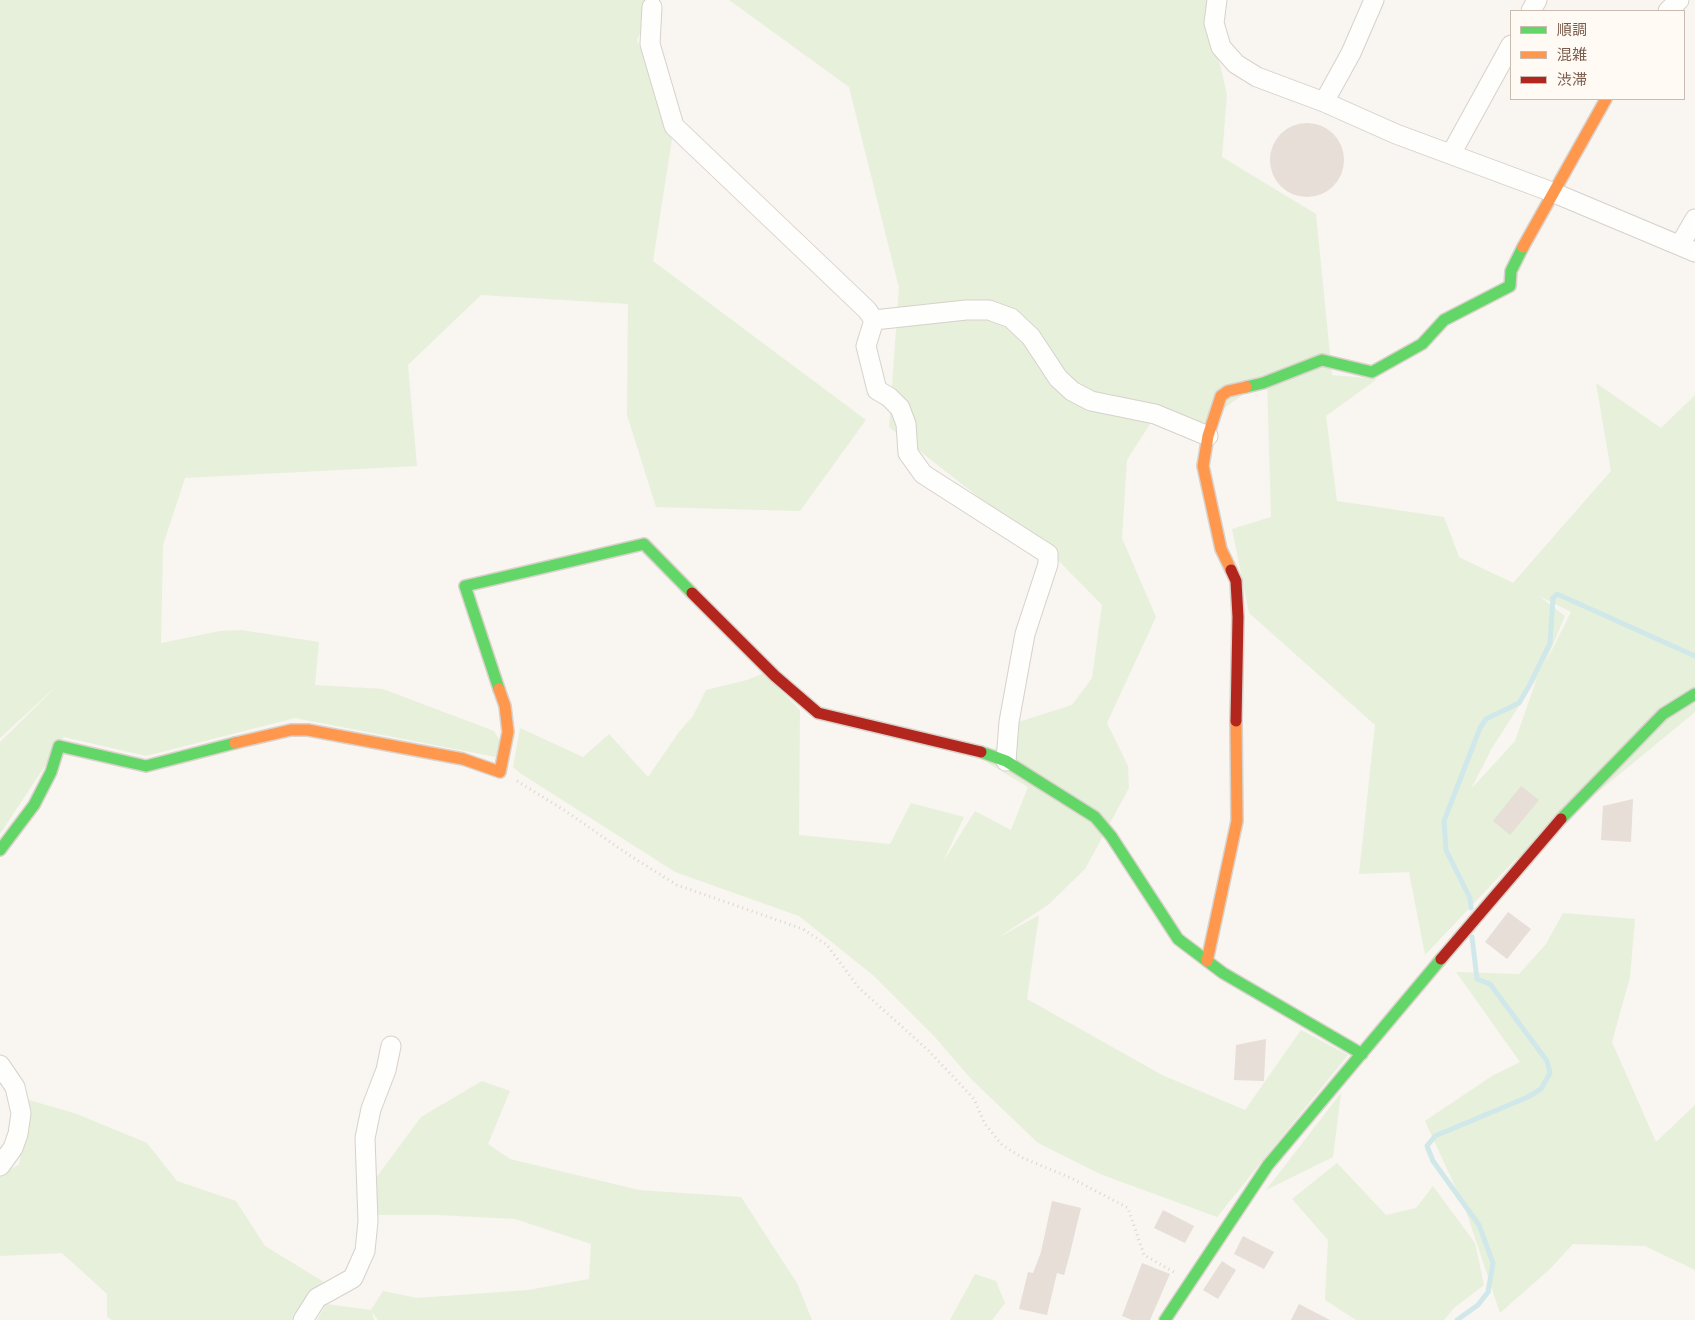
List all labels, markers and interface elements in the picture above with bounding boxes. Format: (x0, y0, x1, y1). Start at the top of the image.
legend (1510, 10, 1685, 100)
text: 順調 (1557, 19, 1587, 41)
text: 混雑 (1557, 44, 1587, 66)
text: 渋滞 (1557, 69, 1587, 91)

